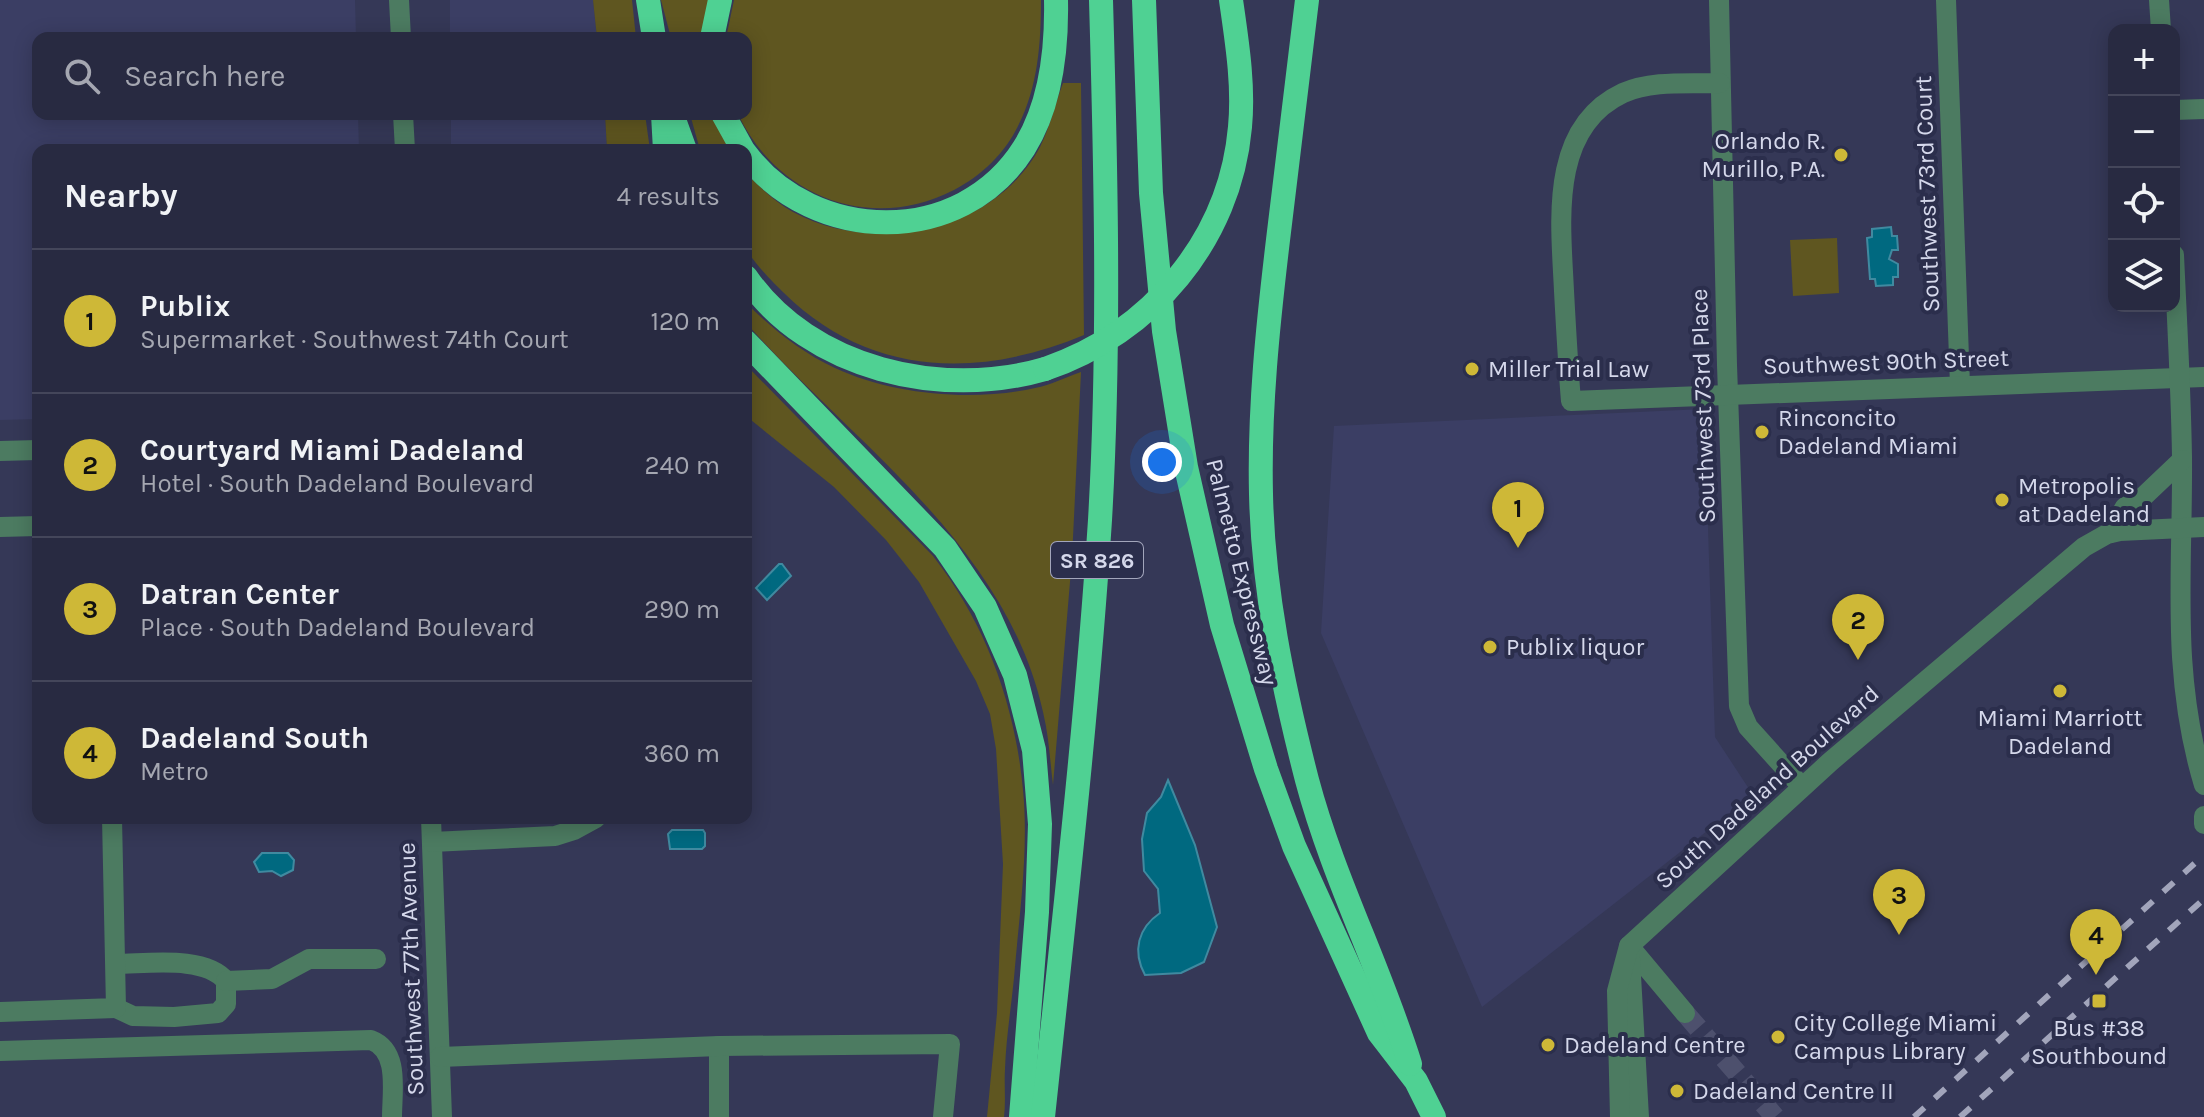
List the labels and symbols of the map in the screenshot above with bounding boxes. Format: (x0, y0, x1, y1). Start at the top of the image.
street label: Southwest 73rd Court (1909, 75, 1945, 313)
place label: Orlando R. Murillo, P.A. (1701, 127, 1825, 183)
marker: Orlando R. Murillo, P.A. (1832, 146, 1850, 164)
street label: Southwest 73rd Place (1685, 288, 1721, 524)
street label: Southwest 90th Street (1763, 344, 2009, 380)
place label: Miller Trial Law (1488, 355, 1649, 383)
marker: Miller Trial Law (1463, 360, 1481, 378)
place label: Rinconcito Dadeland Miami (1778, 404, 1958, 460)
marker: Rinconcito Dadeland Miami (1753, 423, 1771, 441)
your location (1142, 442, 1182, 482)
street label: Palmetto Expressway (1200, 456, 1284, 688)
place label: Metropolis at Dadeland (2018, 472, 2150, 528)
pin: 1 (1492, 482, 1544, 548)
marker: Metropolis at Dadeland (1993, 491, 2011, 509)
road number: SR 826 (1051, 542, 1143, 578)
pin: 2 (1832, 594, 1884, 660)
place label: Publix liquor (1506, 633, 1644, 661)
marker: Publix liquor (1481, 638, 1499, 656)
street label: South Dadeland Boulevard (1649, 679, 1885, 895)
marker: Miami Marriott Dadeland (2051, 682, 2069, 700)
place label: Miami Marriott Dadeland (1977, 704, 2143, 760)
street label: Southwest 77th Avenue (393, 842, 429, 1096)
pin: 3 (1873, 869, 1925, 935)
pin: 4 (2070, 909, 2122, 975)
marker: Bus #38 Southbound (2090, 992, 2108, 1010)
place label: City College Miami Campus Library (1794, 1009, 1997, 1065)
place label: Bus #38 Southbound (2031, 1014, 2167, 1070)
marker: City College Miami Campus Library (1769, 1028, 1787, 1046)
place label: Dadeland Centre (1564, 1031, 1745, 1059)
marker: Dadeland Centre (1539, 1036, 1557, 1054)
place label: Dadeland Centre II (1693, 1077, 1894, 1105)
marker: Dadeland Centre II (1668, 1082, 1686, 1100)

